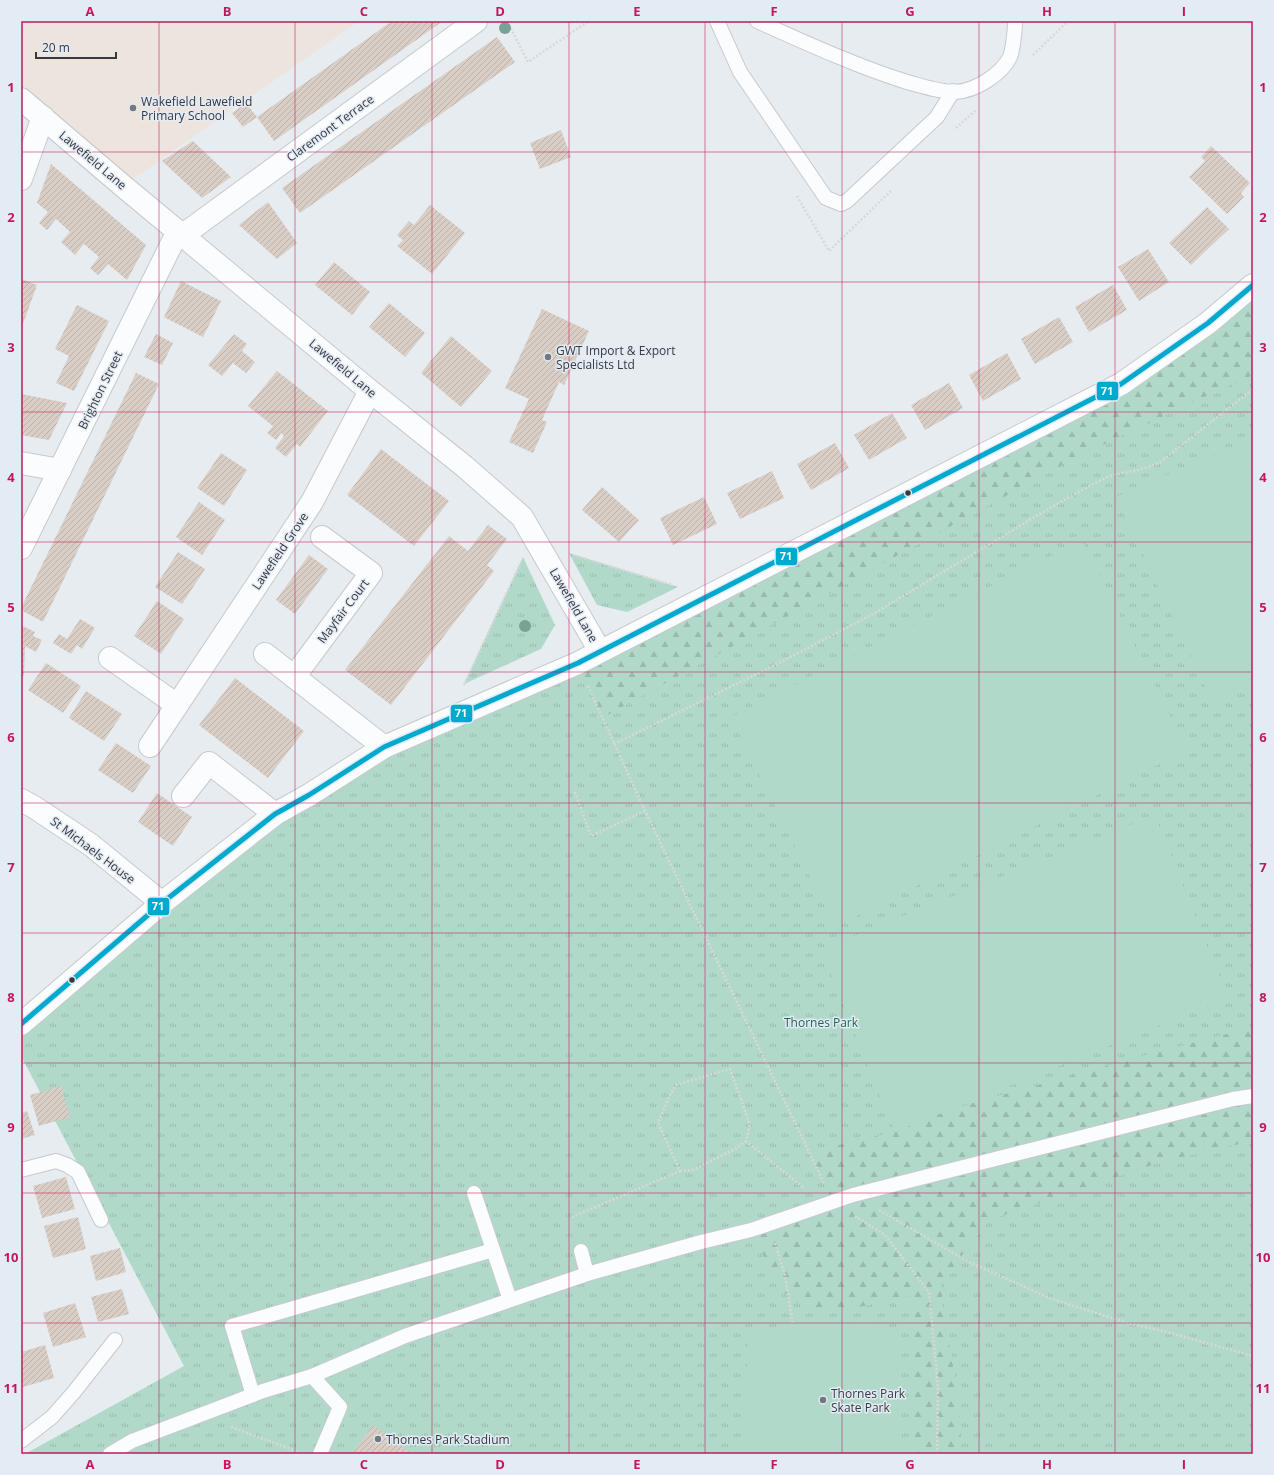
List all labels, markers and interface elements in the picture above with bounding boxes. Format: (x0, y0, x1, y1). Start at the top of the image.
text: A (86, 2, 95, 20)
text: B (223, 2, 232, 20)
text: C (360, 2, 368, 20)
text: D (495, 2, 505, 20)
text: E (633, 2, 641, 20)
text: F (770, 2, 778, 20)
text: G (905, 2, 915, 20)
text: H (1042, 2, 1052, 20)
text: I (1182, 2, 1186, 20)
scale bar (36, 34, 116, 60)
text: 20 m (42, 39, 70, 56)
text: 1 (7, 78, 15, 96)
text: 1 (1259, 78, 1267, 96)
street label: Claremont Terrace (283, 90, 377, 166)
place label: Wakefield Lawefield Primary School (141, 93, 252, 124)
marker: Wakefield Lawefield Primary School (128, 103, 138, 113)
street label: Lawefield Lane (56, 127, 131, 193)
text: 2 (7, 208, 15, 226)
text: 2 (1259, 208, 1267, 226)
street label: Lawefield Lane (306, 335, 381, 401)
text: 3 (7, 338, 15, 356)
text: 3 (1259, 338, 1267, 356)
place label: GWT Import & Export Specialists Ltd (556, 342, 675, 373)
street label: Brighton Street (74, 348, 126, 432)
marker: GWT Import & Export Specialists Ltd (543, 352, 553, 362)
line badge: 71 (1096, 381, 1119, 401)
text: 71 (1101, 383, 1113, 398)
text: 4 (7, 468, 15, 486)
text: 4 (1259, 468, 1267, 486)
unlabelled marker (903, 488, 913, 498)
street label: Lawefield Grove (248, 509, 312, 593)
line badge: 71 (775, 547, 798, 566)
text: 71 (780, 548, 792, 563)
street label: Lawefield Lane (546, 565, 602, 646)
street label: Mayfair Court (313, 575, 373, 647)
text: 5 (7, 598, 15, 616)
text: 5 (1259, 598, 1267, 616)
line badge: 71 (450, 704, 473, 723)
text: 71 (455, 705, 467, 720)
text: 6 (7, 728, 15, 746)
text: 6 (1259, 728, 1267, 746)
street label: St Michaels House (47, 813, 139, 888)
text: 7 (7, 858, 15, 876)
text: 7 (1259, 858, 1267, 876)
line badge: 71 (147, 897, 170, 916)
text: 71 (152, 898, 164, 913)
unlabelled marker (67, 975, 77, 985)
text: 8 (7, 988, 15, 1006)
text: 8 (1259, 988, 1267, 1006)
park label: Thornes Park (784, 1014, 859, 1031)
text: 9 (7, 1118, 15, 1136)
text: 9 (1259, 1118, 1267, 1136)
text: 10 (4, 1248, 18, 1266)
text: 10 (1256, 1248, 1270, 1266)
text: 11 (4, 1379, 18, 1397)
text: 11 (1256, 1379, 1270, 1397)
place label: Thornes Park Skate Park (831, 1385, 906, 1416)
marker: Thornes Park Skate Park (818, 1395, 828, 1405)
place label: Thornes Park Stadium (386, 1431, 510, 1448)
marker: Thornes Park Stadium (373, 1434, 383, 1444)
text: A (86, 1455, 95, 1473)
text: B (223, 1455, 232, 1473)
text: C (360, 1455, 368, 1473)
text: D (495, 1455, 505, 1473)
text: E (633, 1455, 641, 1473)
text: F (770, 1455, 778, 1473)
text: G (905, 1455, 915, 1473)
text: H (1042, 1455, 1052, 1473)
text: I (1182, 1455, 1186, 1473)

